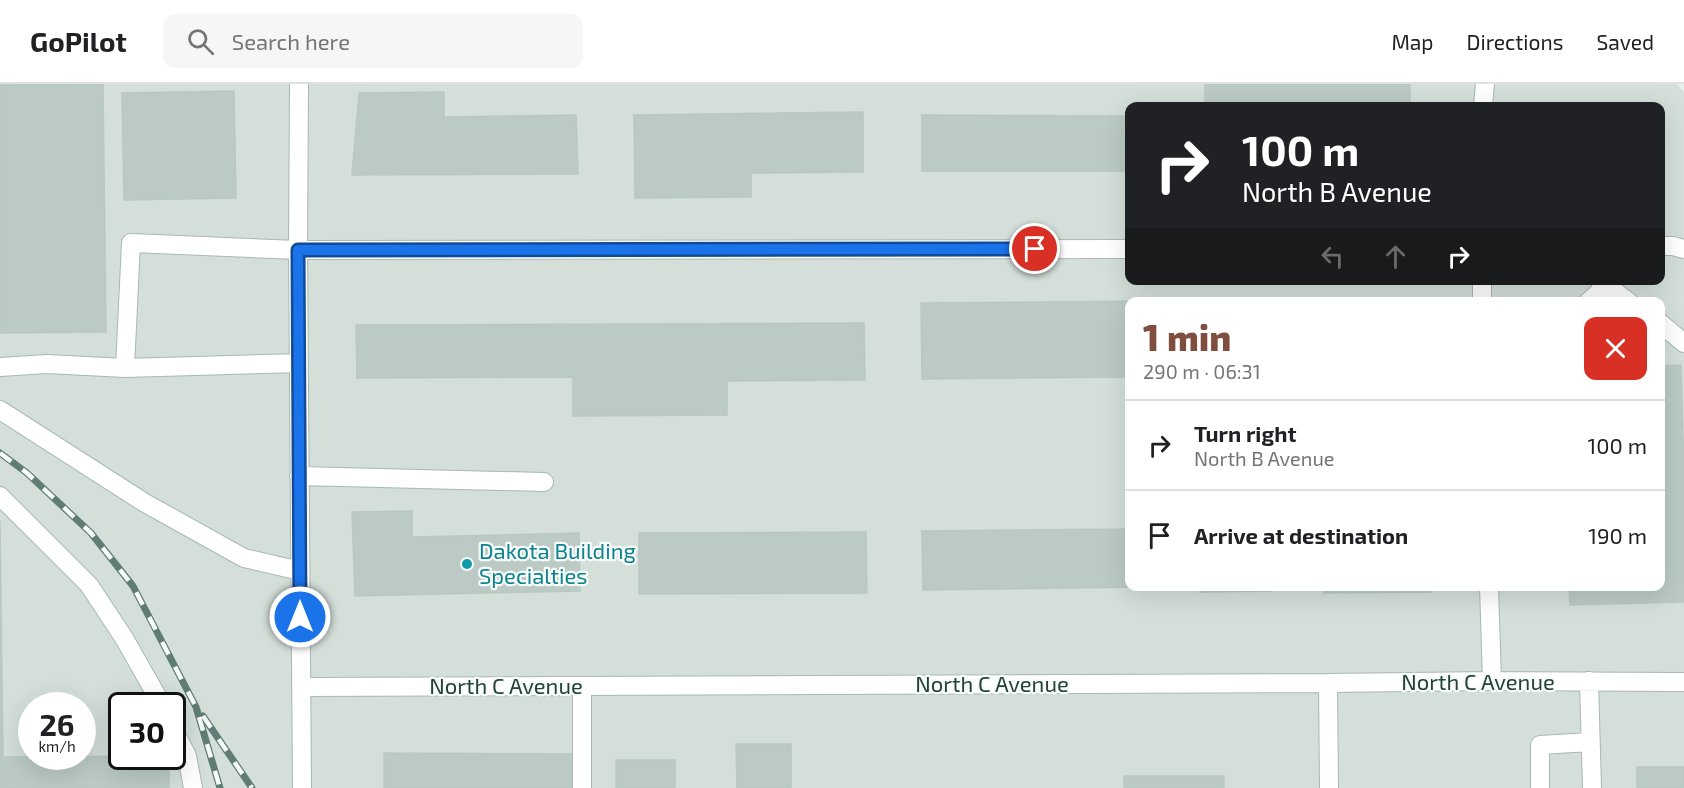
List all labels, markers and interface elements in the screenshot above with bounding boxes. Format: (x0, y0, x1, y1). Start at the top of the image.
search box (163, 14, 583, 68)
text: GoPilot (30, 24, 127, 58)
icon: search (184, 25, 217, 58)
text: Search here (232, 28, 350, 54)
text: Map (1391, 29, 1434, 54)
text: Directions (1467, 29, 1563, 54)
text: Saved (1596, 29, 1654, 54)
text: 100 m (1242, 124, 1359, 174)
icon: right (1143, 126, 1221, 204)
text: North B Avenue (1242, 175, 1432, 207)
pin (1009, 223, 1060, 274)
icon: arrive (1018, 232, 1051, 265)
icon: left (1316, 240, 1349, 273)
icon: ahead (1379, 240, 1412, 273)
icon: right (1442, 240, 1475, 273)
text: 1 min (1143, 315, 1231, 358)
button: close (1584, 317, 1647, 380)
text: 290 m · 06:31 (1143, 359, 1261, 383)
text: Turn right (1194, 420, 1296, 446)
icon: right (1143, 429, 1176, 462)
text: 100 m (1588, 432, 1647, 458)
text: North B Avenue (1194, 446, 1335, 470)
icon: arrive (1143, 519, 1176, 552)
text: Arrive at destination (1194, 522, 1408, 548)
text: 190 m (1588, 522, 1647, 548)
place label: Dakota Building Specialties (479, 537, 636, 588)
marker: Dakota Building Specialties (460, 557, 474, 571)
position arrow (268, 585, 332, 649)
street label: North C Avenue (1401, 668, 1555, 694)
street label: North C Avenue (915, 670, 1069, 696)
street label: North C Avenue (429, 672, 583, 698)
speed limit sign: 30 (108, 692, 186, 770)
text: 26 (39, 706, 75, 742)
text: km/h (38, 737, 76, 755)

